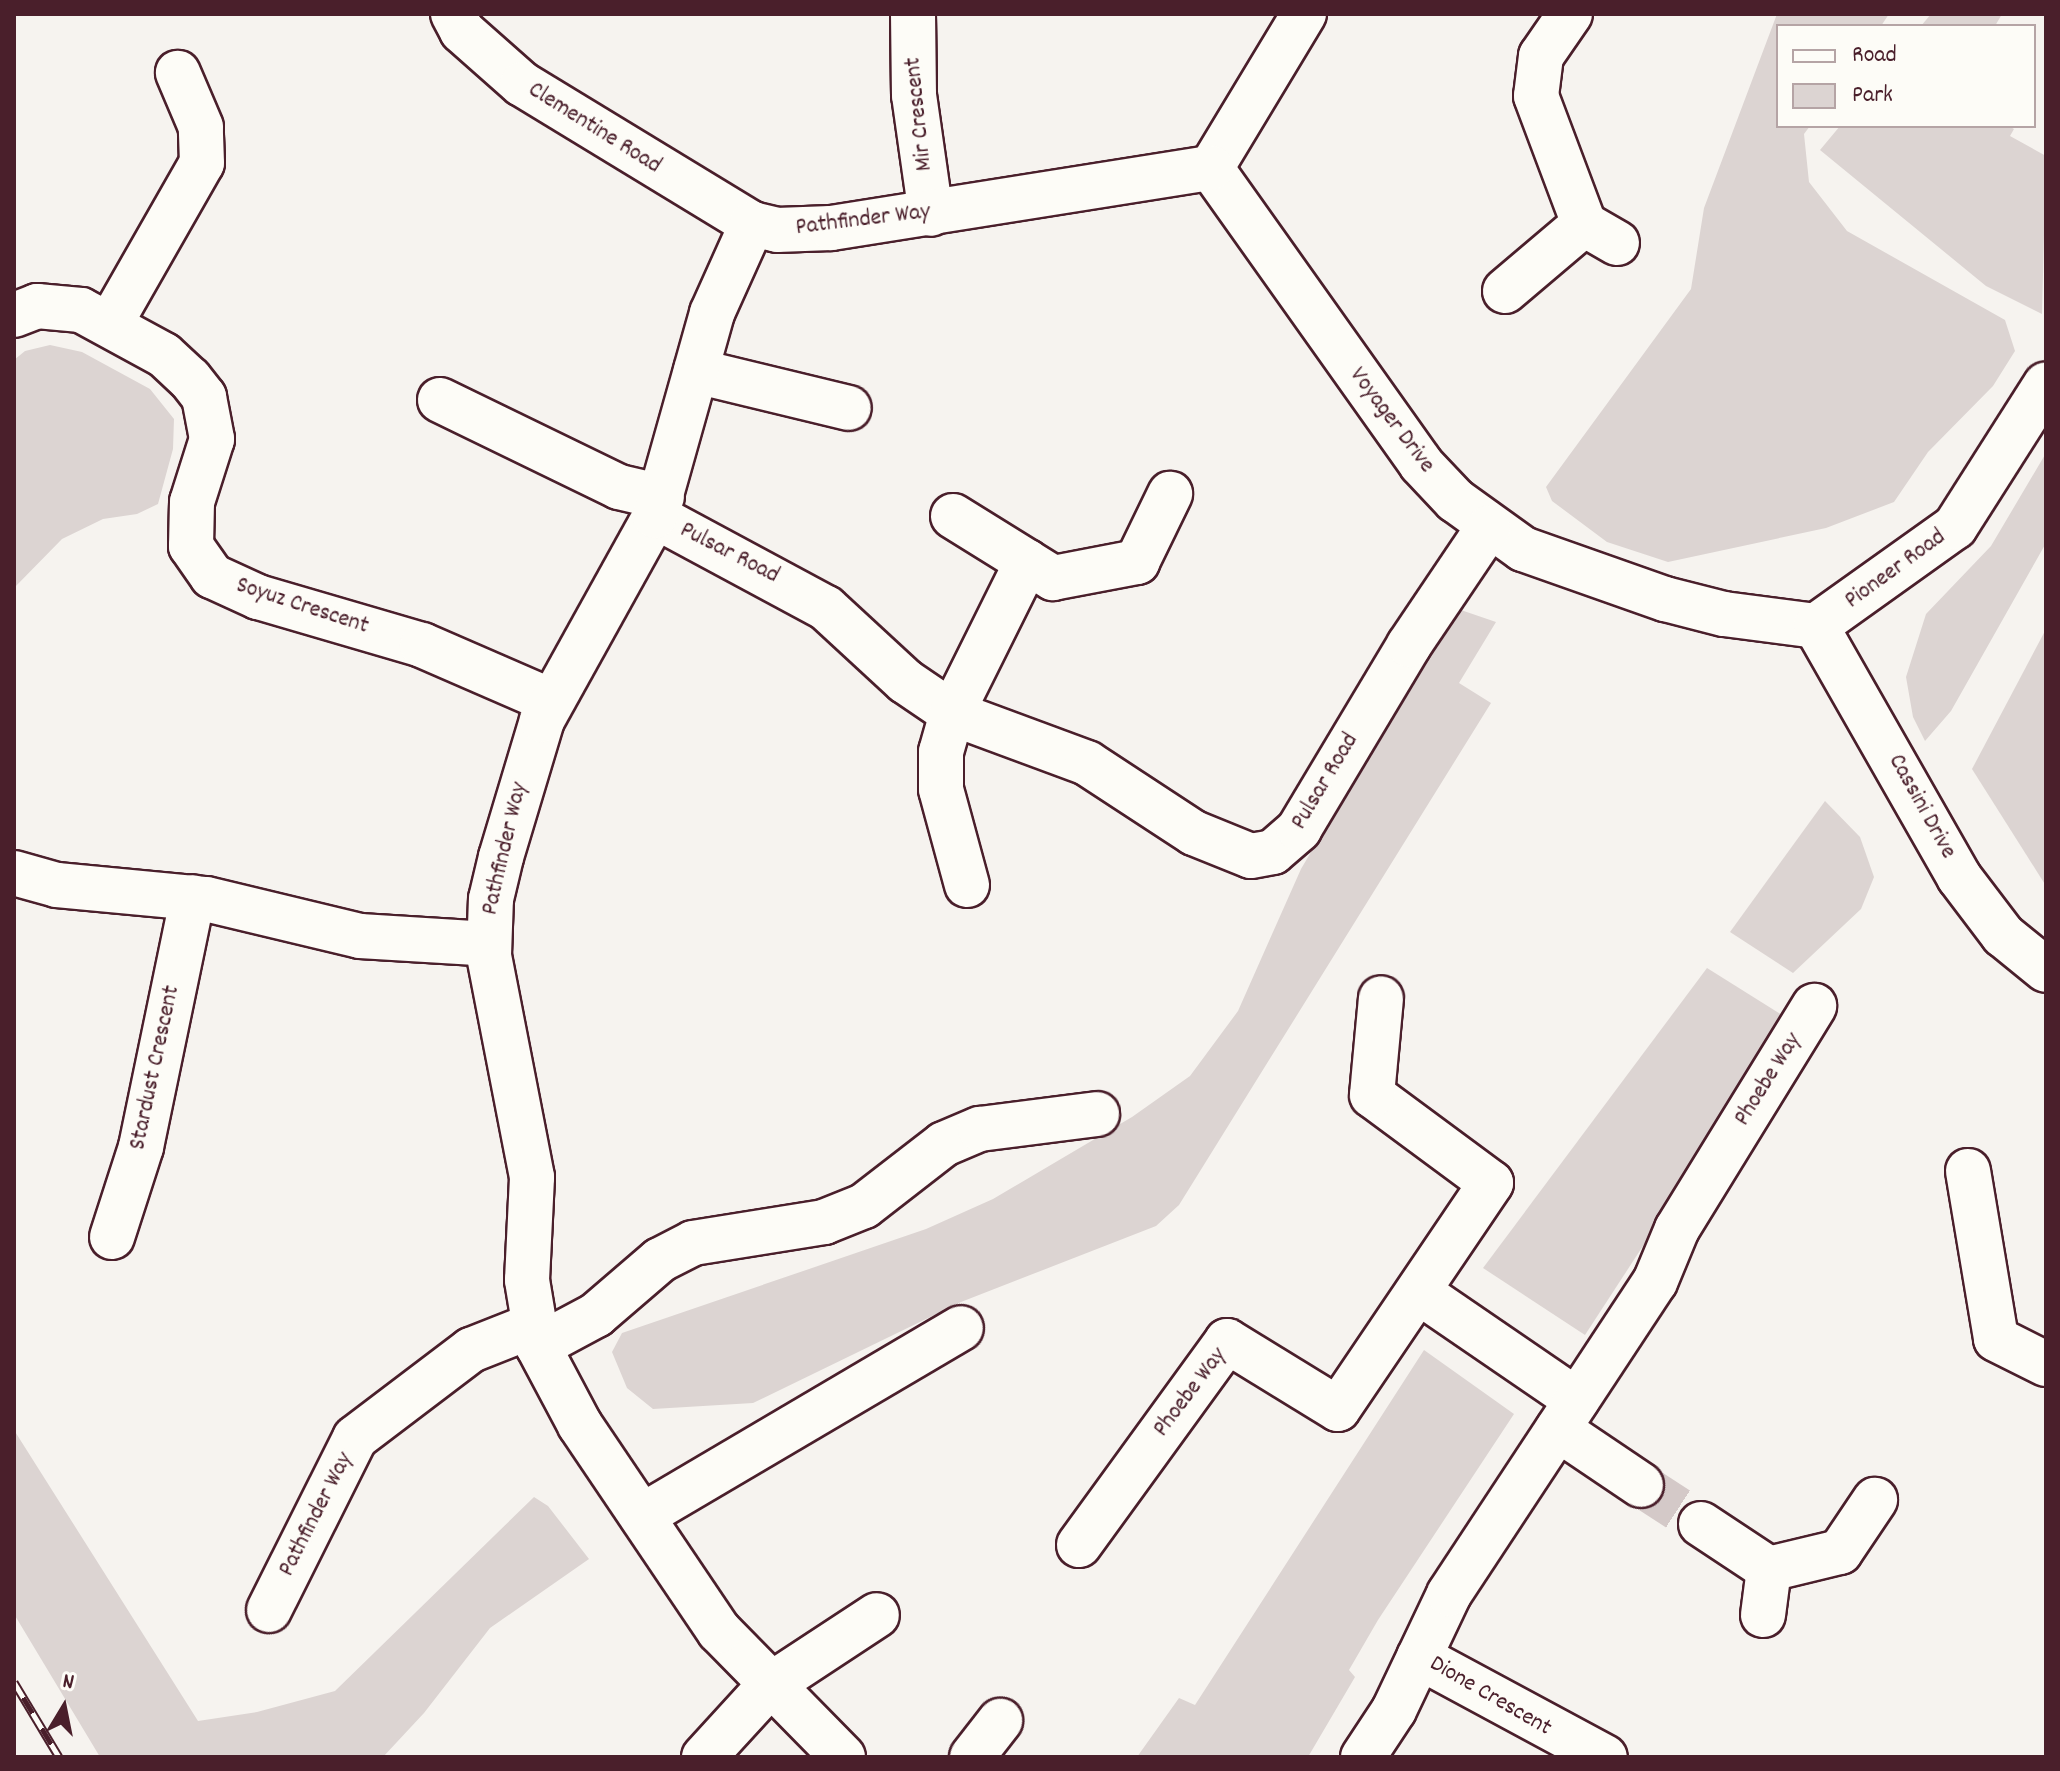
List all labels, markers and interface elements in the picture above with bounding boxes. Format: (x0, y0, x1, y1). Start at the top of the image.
legend (1776, 24, 2036, 128)
text: Road (1852, 39, 1897, 73)
street label: Mir Crescent (900, 56, 940, 172)
street label: Clementine Road (522, 77, 666, 181)
text: Park (1852, 79, 1893, 113)
street label: Pathfinder Way (794, 198, 932, 244)
street label: Voyager Drive (1342, 362, 1440, 480)
street label: Pulsar Road (675, 517, 783, 591)
street label: Pioneer Road (1840, 524, 1952, 616)
street label: Soyuz Crescent (232, 572, 372, 642)
street label: Pulsar Road (1286, 728, 1366, 836)
street label: Cassini Drive (1881, 750, 1961, 864)
street label: Pathfinder Way (477, 780, 535, 918)
street label: Stardust Crescent (125, 983, 187, 1153)
street label: Phoebe Way (1729, 1028, 1809, 1132)
street label: Phoebe Way (1148, 1343, 1234, 1443)
street label: Pathfinder Way (273, 1448, 361, 1582)
street label: Dione Crescent (1424, 1650, 1556, 1744)
north arrow (24, 1667, 104, 1747)
text: N (60, 1667, 76, 1699)

